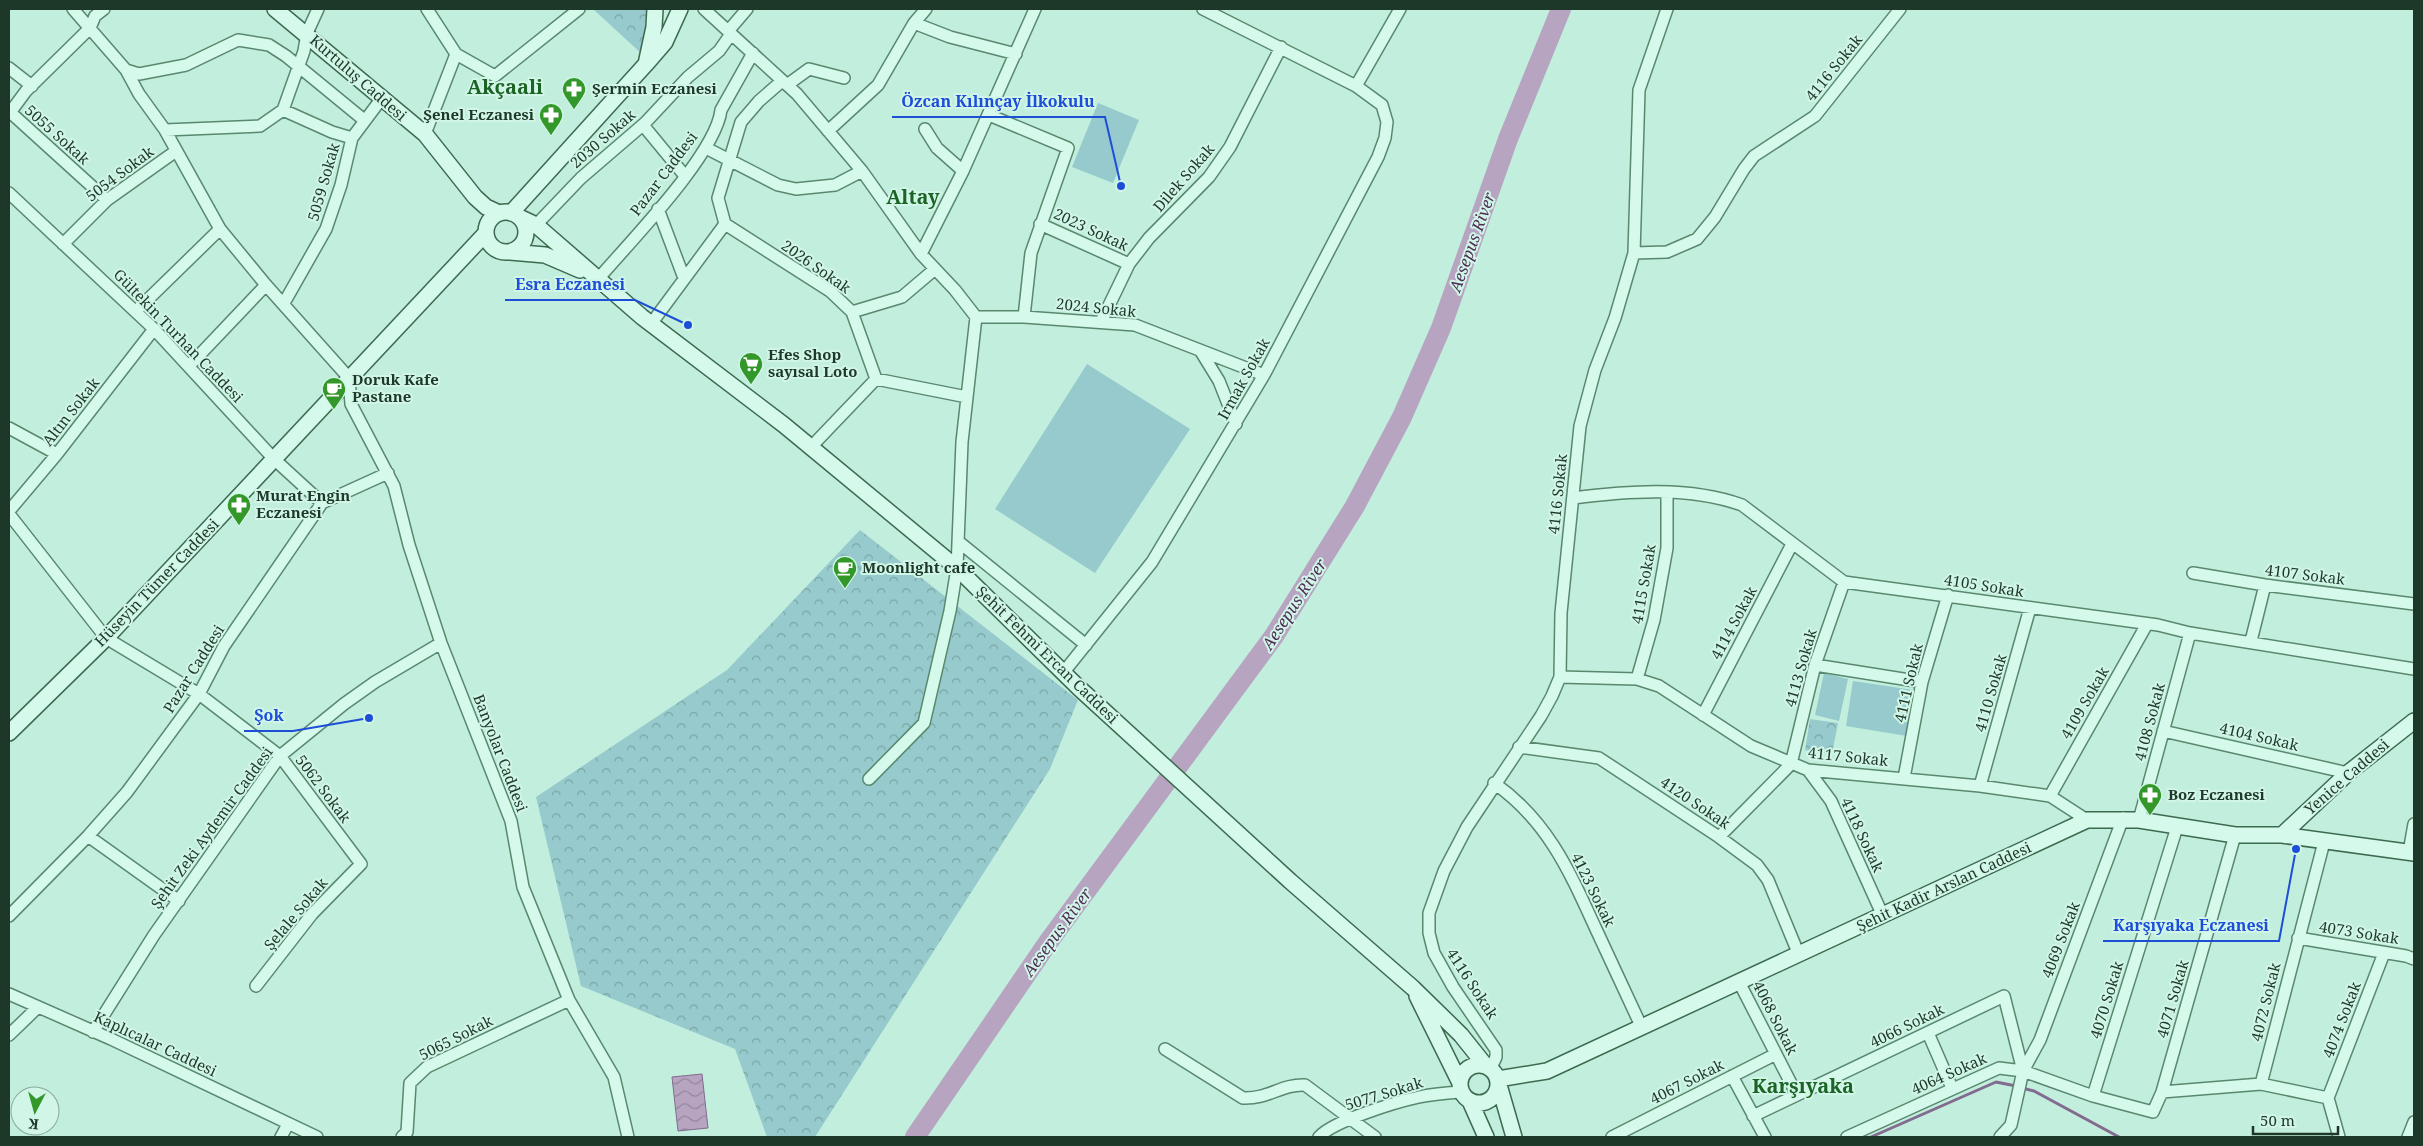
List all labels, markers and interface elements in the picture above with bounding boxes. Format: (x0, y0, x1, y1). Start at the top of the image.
street label: Kurtuluş Caddesi (306, 30, 411, 125)
street label: 4116 Sokak (1800, 30, 1866, 105)
district label: Akçaali (467, 73, 543, 100)
pharmacy icon: Şermin Eczanesi (561, 76, 587, 110)
place label: Şermin Eczanesi (592, 78, 718, 98)
callout: Özcan Kılınçay İlkokulu (892, 86, 1105, 117)
text: Özcan Kılınçay İlkokulu (901, 90, 1095, 112)
street label: 5055 Sokak (21, 100, 94, 169)
pharmacy icon: Şenel Eczanesi (538, 102, 564, 136)
place label: Şenel Eczanesi (423, 104, 535, 124)
street label: 2030 Sokak (565, 104, 639, 172)
street label: Pazar Caddesi (625, 127, 701, 219)
street label: Dilek Sokak (1148, 139, 1218, 216)
street label: 5059 Sokak (302, 140, 344, 223)
street label: 5054 Sokak (81, 141, 158, 205)
district label: Altay (886, 183, 940, 210)
water label: Aesepus River (1444, 189, 1500, 296)
street label: 2023 Sokak (1051, 203, 1132, 255)
street label: 2026 Sokak (778, 235, 855, 298)
street label: Gültekin Turhan Caddesi (110, 264, 248, 407)
callout: Esra Eczanesi (505, 269, 635, 300)
text: Esra Eczanesi (515, 273, 625, 295)
street label: 2024 Sokak (1055, 293, 1137, 321)
street label: Irmak Sokak (1212, 334, 1274, 423)
place label: Efes Shop sayısal Loto (768, 344, 858, 381)
supermarket icon: Efes Shop sayısal Loto (738, 351, 764, 385)
place label: Doruk Kafe Pastane (352, 369, 439, 406)
street label: Altın Sokak (37, 373, 103, 450)
cafe icon: Doruk Kafe Pastane (321, 376, 347, 410)
street label: 4116 Sokak (1543, 453, 1571, 535)
place label: Murat Engin Eczanesi (256, 485, 350, 522)
pharmacy icon: Murat Engin Eczanesi (226, 492, 252, 526)
street label: Hüseyin Tümer Caddesi (90, 514, 223, 651)
street label: 4115 Sokak (1626, 542, 1660, 625)
water label: Aesepus River (1256, 554, 1332, 654)
cafe icon: Moonlight cafe (832, 555, 858, 589)
place label: Moonlight cafe (862, 557, 975, 577)
street label: 4107 Sokak (2264, 559, 2346, 589)
street label: 4105 Sokak (1943, 569, 2026, 601)
street label: Şehit Fehmi Ercan Caddesi (972, 581, 1123, 728)
street label: 4114 Sokak (1705, 582, 1761, 663)
street label: Pazar Caddesi (158, 620, 228, 716)
street label: 4113 Sokak (1779, 626, 1821, 709)
street label: 4111 Sokak (1889, 641, 1927, 724)
street label: 4110 Sokak (1969, 651, 2011, 734)
street label: 4109 Sokak (2055, 663, 2113, 742)
street label: 4108 Sokak (2129, 680, 2169, 763)
street label: Banyolar Caddesi (469, 691, 533, 815)
callout: Şok (244, 700, 293, 731)
text: Şok (254, 704, 284, 726)
street label: 4104 Sokak (2218, 717, 2301, 755)
street label: Yenice Caddesi (2299, 734, 2393, 819)
street label: Şehit Zeki Aydemir Caddesi (146, 742, 277, 912)
street label: 4117 Sokak (1807, 742, 1889, 770)
street label: 5062 Sokak (292, 750, 356, 827)
street label: 4120 Sokak (1657, 771, 1735, 833)
pharmacy icon: Boz Eczanesi (2137, 782, 2163, 816)
place label: Boz Eczanesi (2168, 784, 2266, 804)
street label: 4118 Sokak (1837, 794, 1889, 875)
street label: Şehit Kadir Arslan Caddesi (1853, 837, 2034, 935)
street label: 4123 Sokak (1567, 849, 1621, 930)
street label: Şelale Sokak (259, 873, 332, 954)
water label: Aesepus River (1017, 883, 1097, 981)
street label: 4069 Sokak (2036, 898, 2084, 981)
callout: Karşıyaka Eczanesi (2103, 910, 2279, 941)
text: Karşıyaka Eczanesi (2113, 914, 2269, 936)
street label: 4073 Sokak (2318, 916, 2401, 948)
street label: 4116 Sokak (1443, 944, 1503, 1023)
street label: 4071 Sokak (2151, 957, 2193, 1040)
street label: 4070 Sokak (2085, 958, 2127, 1041)
street label: 4072 Sokak (2246, 960, 2284, 1043)
street label: 4068 Sokak (1749, 977, 1803, 1058)
street label: 4074 Sokak (2317, 978, 2365, 1061)
street label: 4066 Sokak (1866, 998, 1947, 1052)
street label: Kaplıcalar Caddesi (91, 1006, 220, 1080)
street label: 5065 Sokak (415, 1010, 496, 1064)
street label: 4064 Sokak (1908, 1048, 1990, 1099)
street label: 4067 Sokak (1646, 1054, 1727, 1108)
street label: 5077 Sokak (1342, 1072, 1425, 1114)
district label: Karşıyaka (1752, 1072, 1854, 1099)
north arrow (10, 1086, 60, 1136)
scale bar (2253, 1104, 2338, 1136)
text: 50 m (2260, 1110, 2295, 1130)
text: K (27, 1114, 40, 1134)

